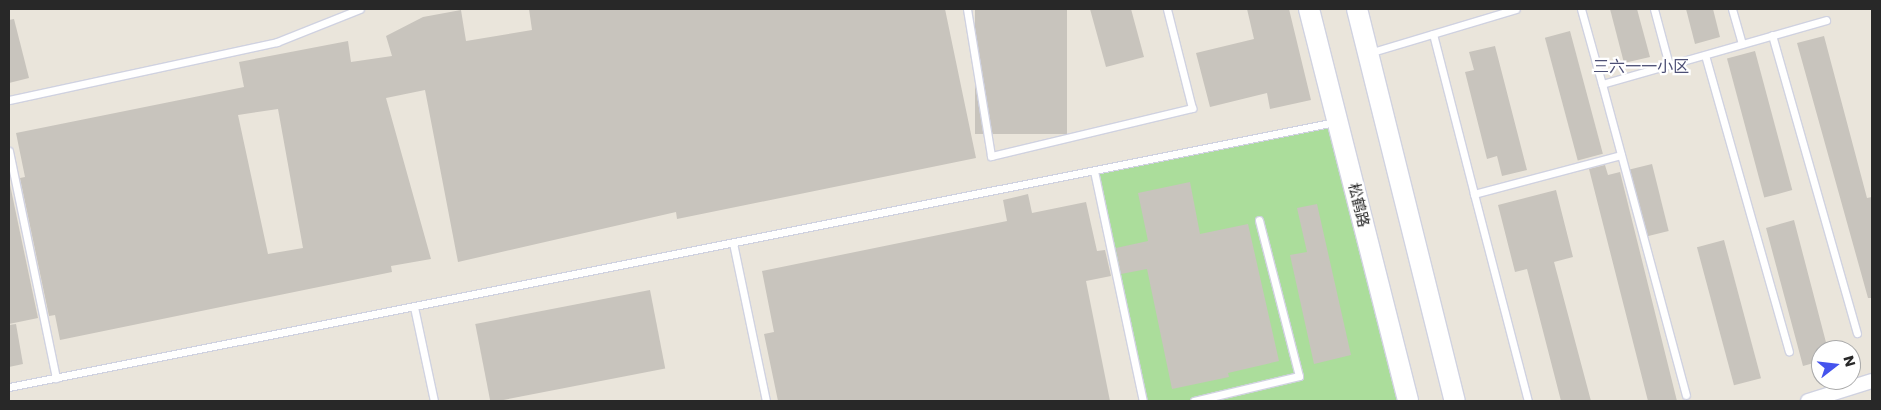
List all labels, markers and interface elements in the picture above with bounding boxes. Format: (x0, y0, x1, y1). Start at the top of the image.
district label: 三六一一小区 (1593, 57, 1689, 77)
street label: 松鹤路 (1345, 181, 1373, 229)
north arrow (1811, 340, 1861, 390)
text: N (1838, 353, 1861, 369)

